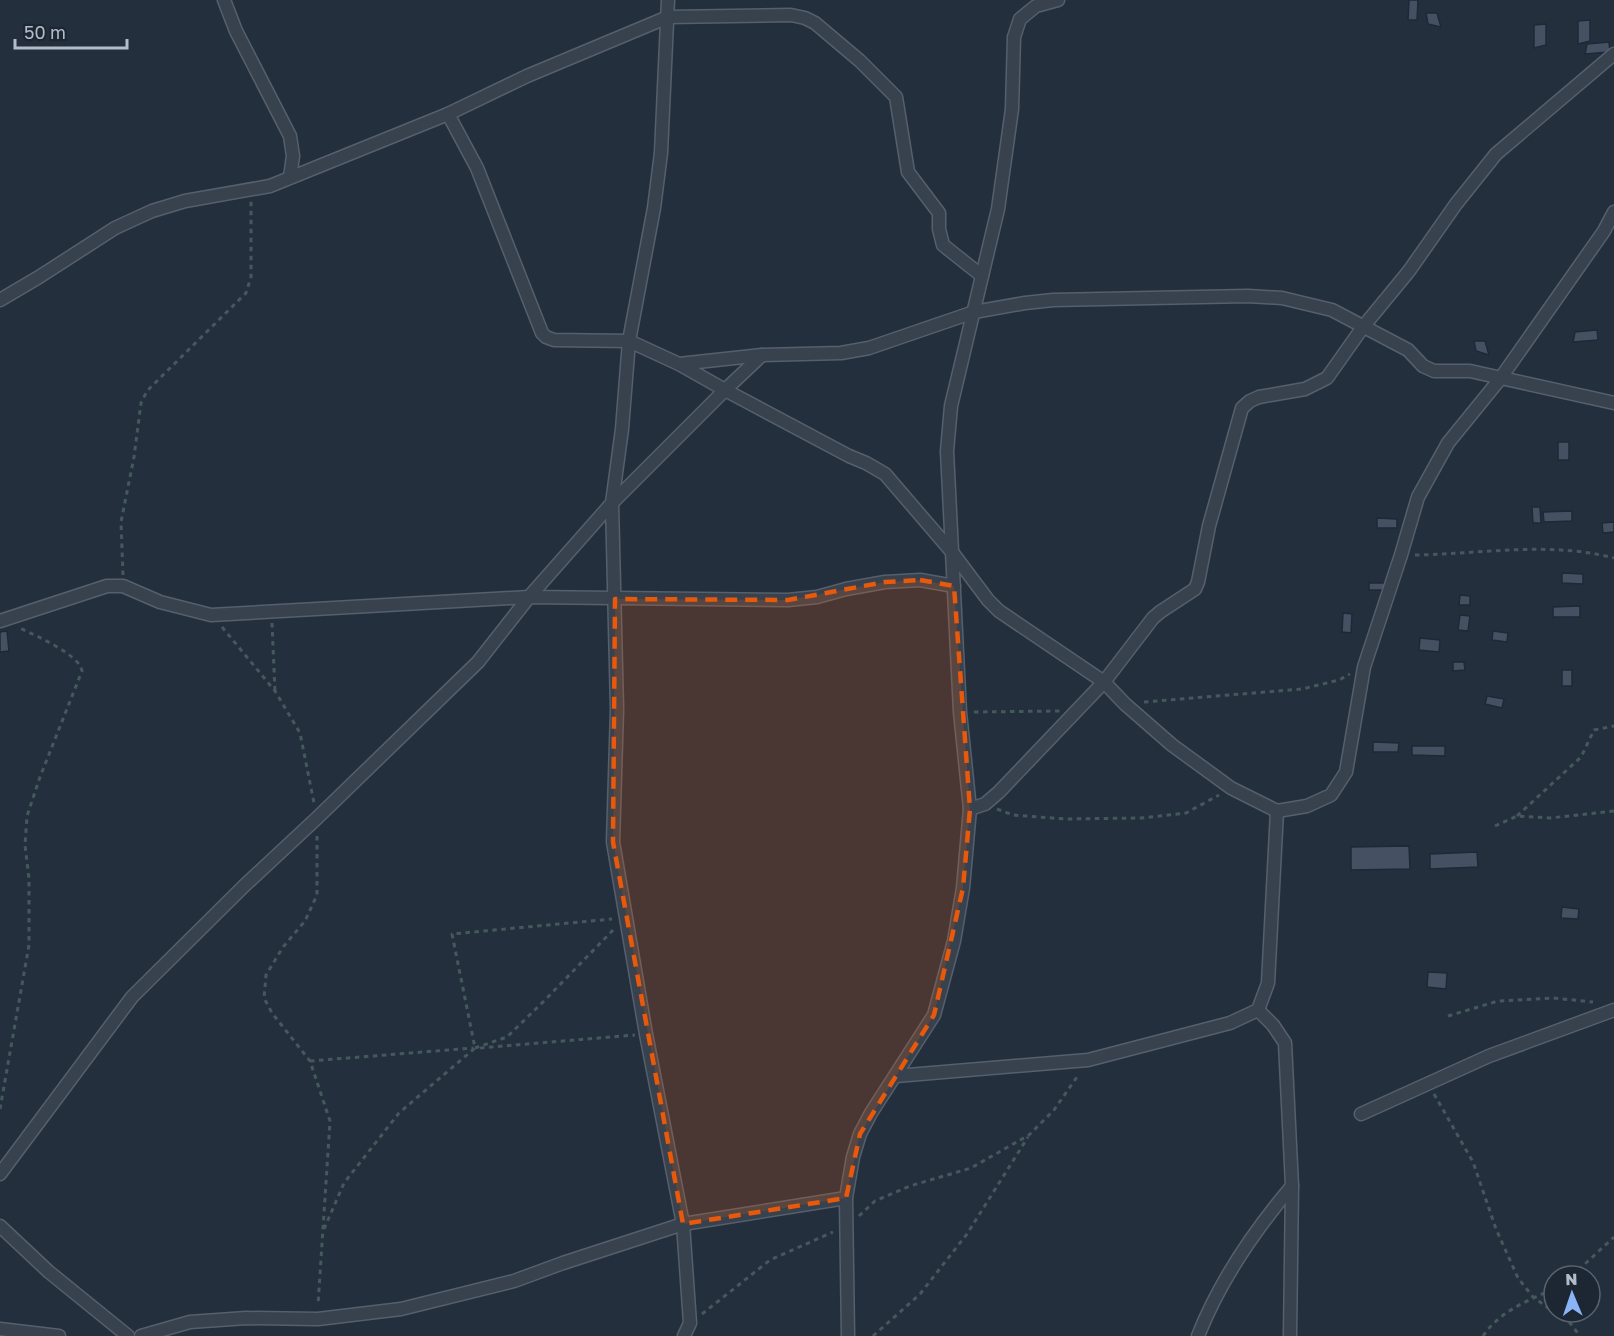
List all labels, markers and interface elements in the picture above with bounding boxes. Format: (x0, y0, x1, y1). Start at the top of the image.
scale bar (15, 12, 128, 50)
text: 50 m (24, 21, 66, 43)
north arrow (1542, 1264, 1602, 1324)
text: N (1565, 1269, 1578, 1289)

